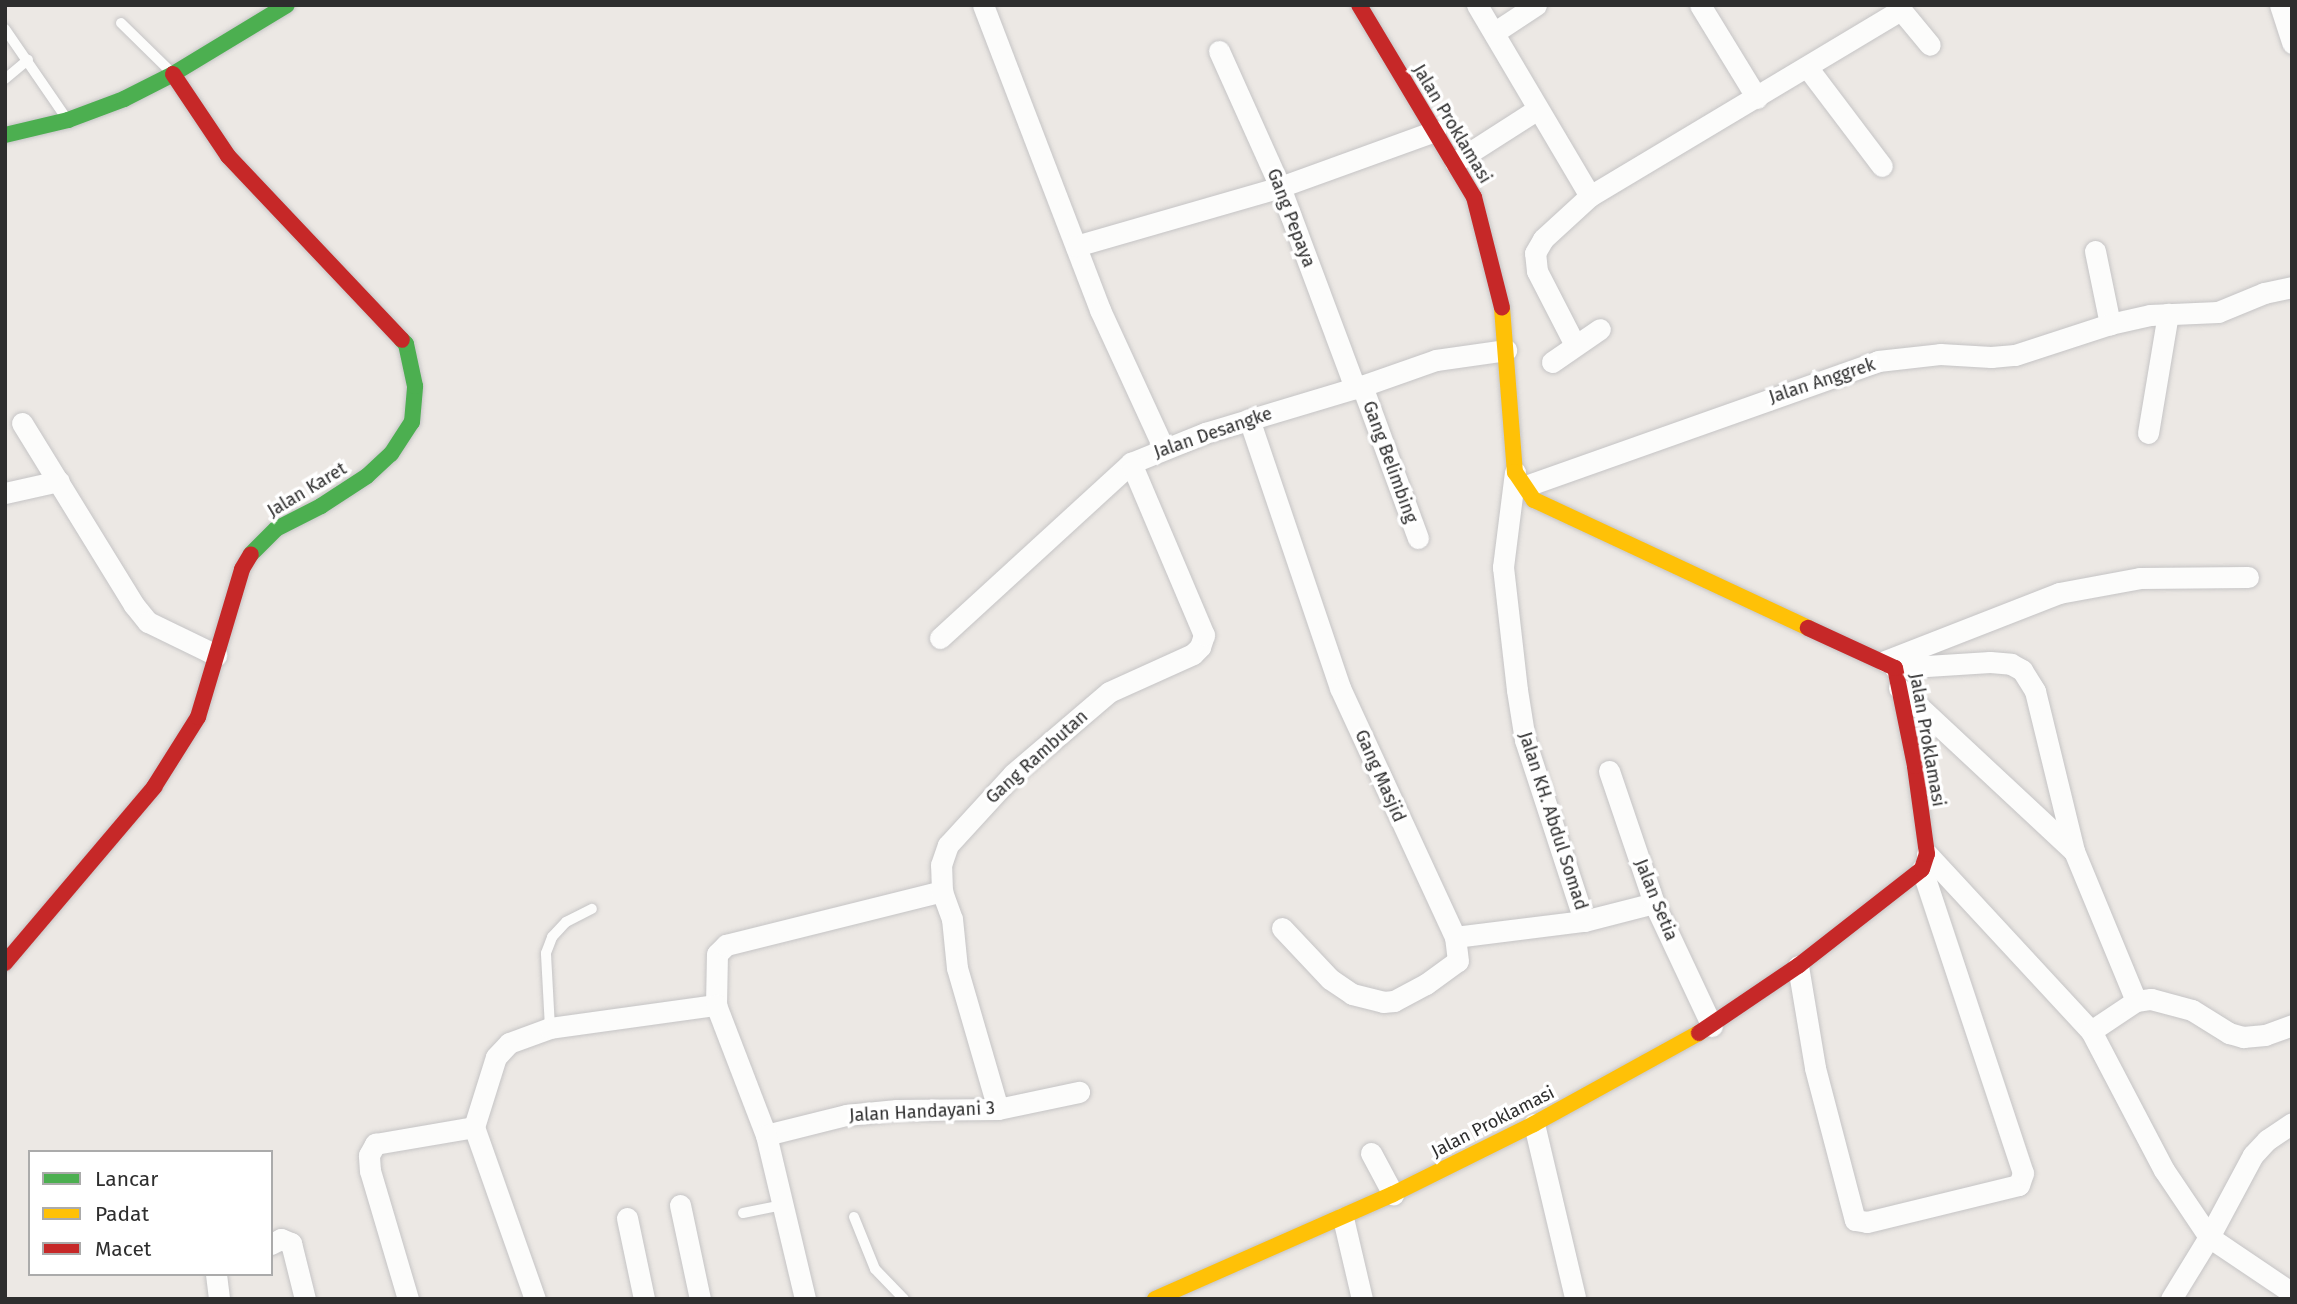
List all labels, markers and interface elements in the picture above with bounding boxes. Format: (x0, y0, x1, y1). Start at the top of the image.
street label: Jalan Proklamasi (1408, 61, 1496, 187)
street label: Gang Pepaya (1262, 166, 1320, 270)
street label: Jalan Anggrek (1766, 354, 1878, 408)
street label: Gang Belimbing (1358, 398, 1422, 526)
street label: Jalan Desangke (1151, 403, 1275, 463)
street label: Jalan Karet (264, 458, 350, 522)
street label: Jalan Proklamasi (1905, 672, 1949, 808)
street label: Gang Rambutan (982, 706, 1092, 808)
street label: Gang Masjid (1350, 727, 1410, 825)
street label: Jalan KH. Abdul Somad (1514, 729, 1592, 913)
street label: Jalan Setia (1630, 856, 1682, 944)
street label: Jalan Proklamasi (1428, 1082, 1558, 1162)
street label: Jalan Handayani 3 (849, 1097, 995, 1127)
legend (28, 1150, 273, 1276)
text: Lancar (95, 1166, 158, 1192)
text: Padat (95, 1201, 149, 1227)
text: Macet (95, 1236, 151, 1262)

